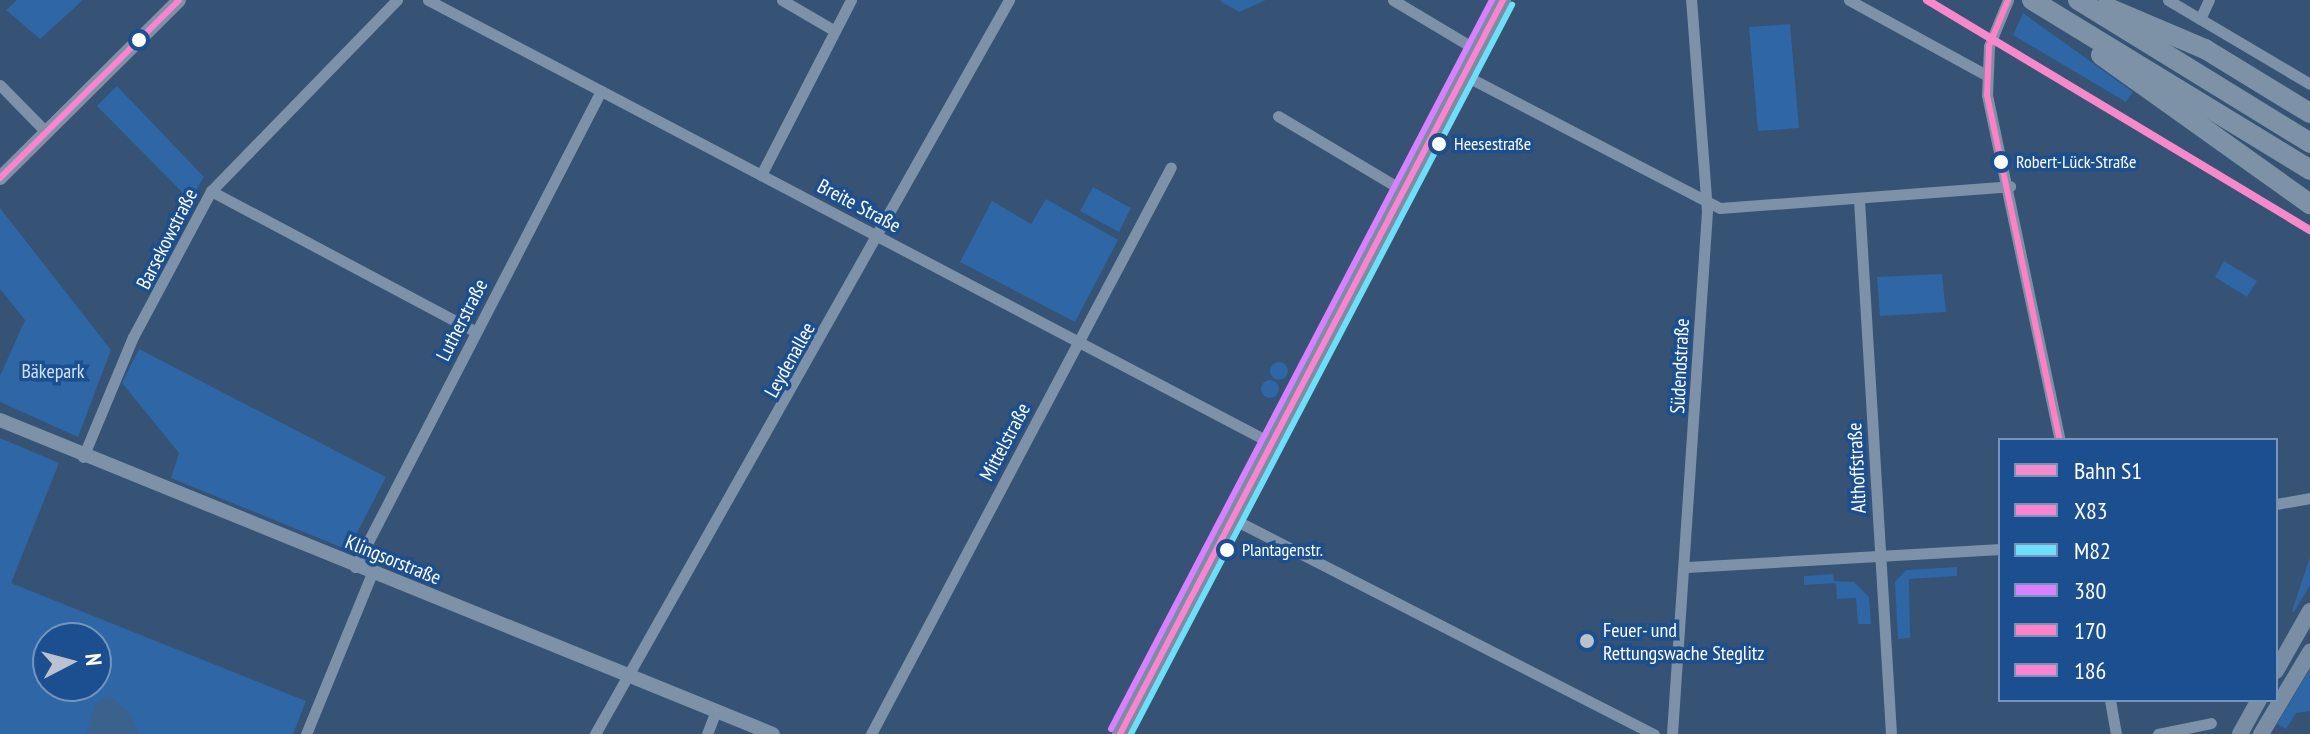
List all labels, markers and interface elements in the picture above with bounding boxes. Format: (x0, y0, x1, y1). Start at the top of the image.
unlabelled marker (131, 32, 147, 48)
place label: Heesestraße (1454, 133, 1531, 155)
marker: Heesestraße (1431, 136, 1447, 152)
place label: Robert-Lück-Straße (2016, 151, 2136, 173)
marker: Robert-Lück-Straße (1993, 154, 2009, 170)
street label: Breite Straße (813, 174, 905, 238)
street label: Barsekowstraße (131, 185, 203, 293)
street label: Lutherstraße (431, 275, 493, 365)
street label: Leydenallee (760, 318, 820, 402)
street label: Südendstraße (1666, 318, 1694, 414)
park label: Bäkepark (21, 359, 85, 383)
street label: Mittelstraße (975, 399, 1035, 485)
street label: Althoffstraße (1843, 422, 1871, 514)
legend (1998, 438, 2278, 702)
text: Bahn S1 (2074, 455, 2142, 486)
text: X83 (2074, 495, 2108, 526)
street label: Klingsorstraße (342, 530, 444, 590)
text: M82 (2074, 535, 2111, 566)
place label: Plantagenstr. (1242, 539, 1323, 561)
marker: Plantagenstr. (1219, 542, 1235, 558)
text: 380 (2074, 575, 2106, 606)
text: 170 (2074, 615, 2106, 646)
place label: Feuer- und Rettungswache Steglitz (1603, 618, 1764, 665)
north arrow (32, 622, 112, 702)
marker: Feuer- und Rettungswache Steglitz (1578, 632, 1596, 650)
text: N (79, 652, 108, 667)
text: 186 (2074, 655, 2106, 686)

